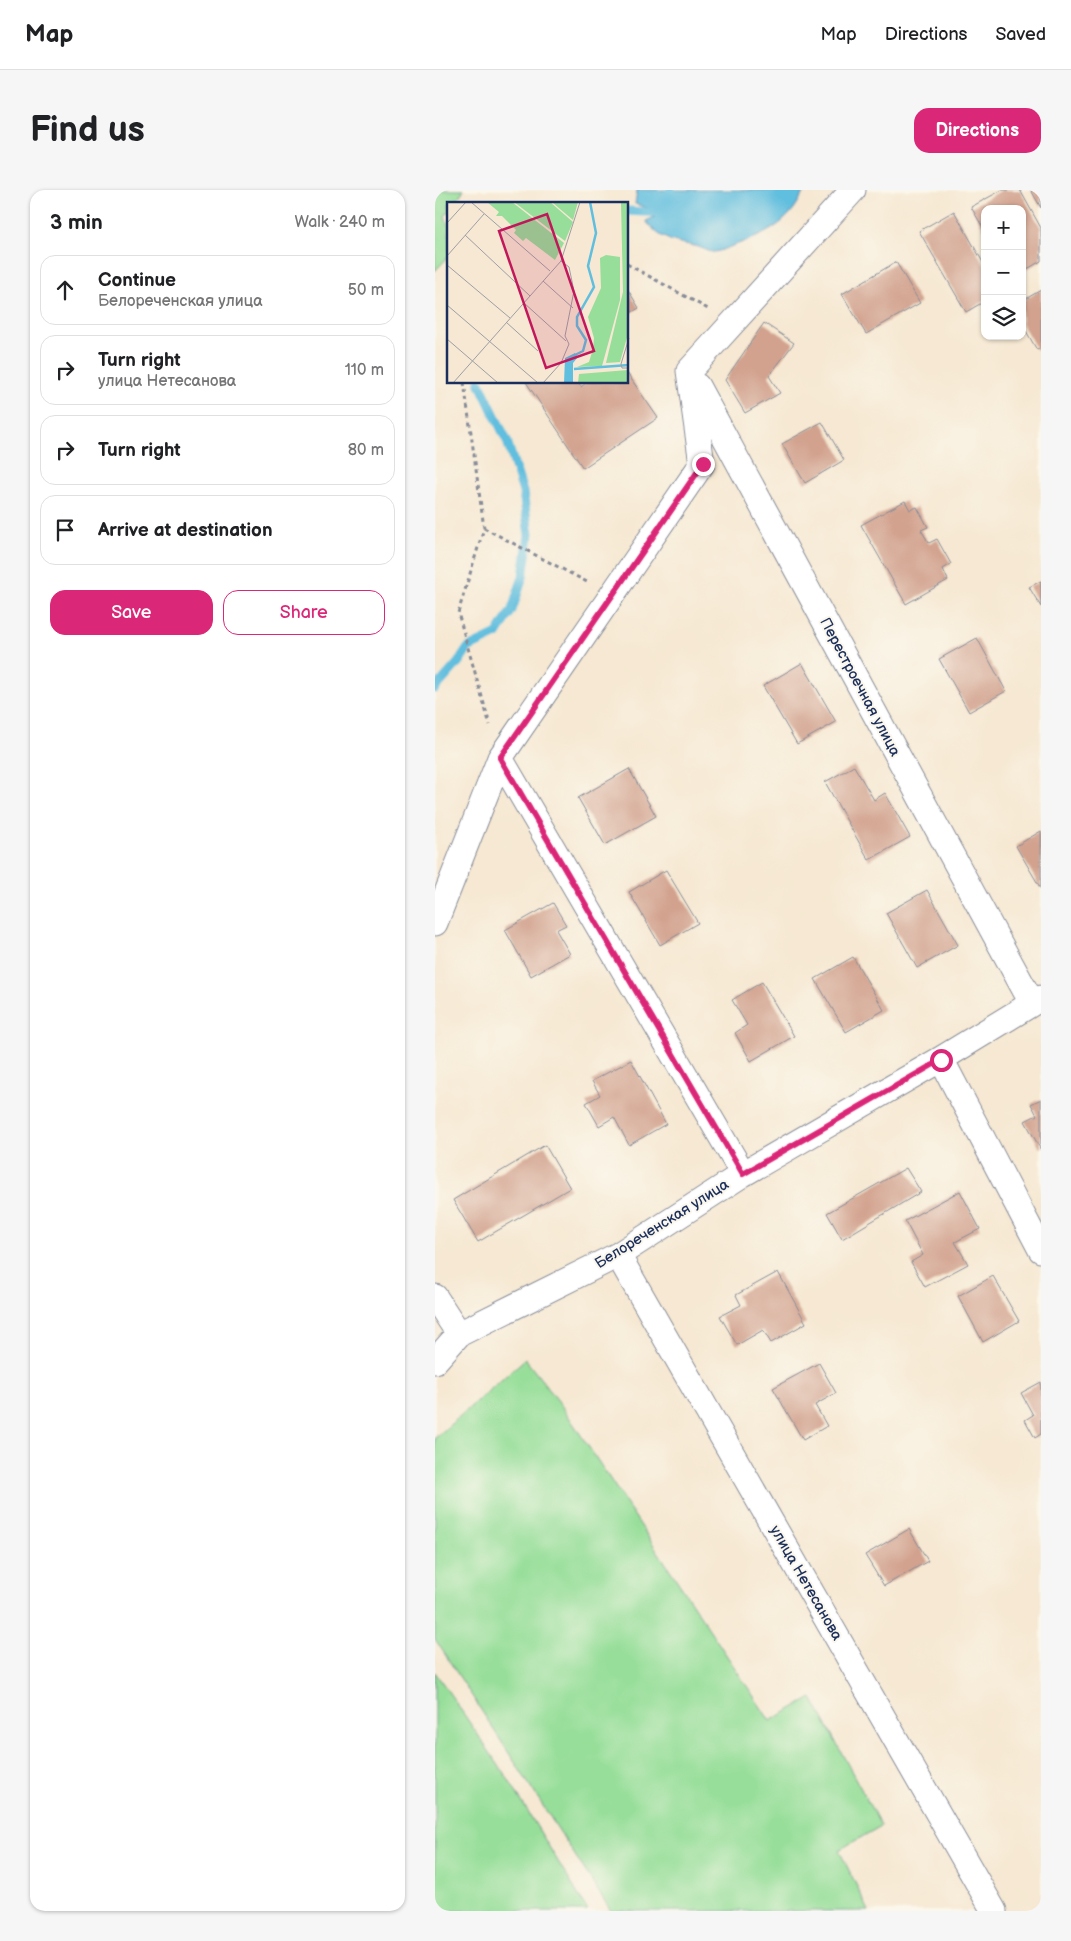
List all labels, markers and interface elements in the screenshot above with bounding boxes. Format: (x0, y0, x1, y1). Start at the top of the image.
text: Map (25, 20, 73, 49)
text: Map (821, 24, 857, 45)
text: Directions (885, 24, 967, 45)
text: Saved (995, 24, 1046, 45)
button: Directions (914, 108, 1041, 153)
text: Find us (30, 109, 145, 152)
inset map (447, 202, 629, 384)
map controls (981, 205, 1026, 340)
button: + (981, 205, 1026, 250)
text: 3 min (50, 210, 103, 235)
text: Walk · 240 m (295, 213, 385, 232)
button: − (981, 250, 1026, 295)
text: Continue (98, 269, 176, 292)
icon: ahead (51, 276, 79, 304)
text: 50 m (348, 281, 384, 300)
text: Белореченская улица (98, 292, 263, 311)
button: layers (981, 295, 1026, 340)
text: Turn right (98, 349, 181, 372)
icon: right (51, 356, 79, 384)
text: 110 m (345, 361, 384, 380)
text: улица Нетесанова (98, 372, 236, 391)
icon: right (51, 436, 79, 464)
text: Turn right (98, 439, 181, 462)
text: 80 m (348, 441, 384, 460)
route end (692, 453, 715, 476)
icon: arrive (51, 516, 79, 544)
text: Arrive at destination (98, 519, 273, 542)
button: Save (50, 590, 213, 635)
button: Share (223, 590, 385, 635)
street label: Перестроечная улица (815, 614, 905, 760)
route start (930, 1049, 953, 1072)
street label: Белореченская улица (592, 1175, 733, 1273)
street label: улица Нетесанова (765, 1522, 847, 1644)

